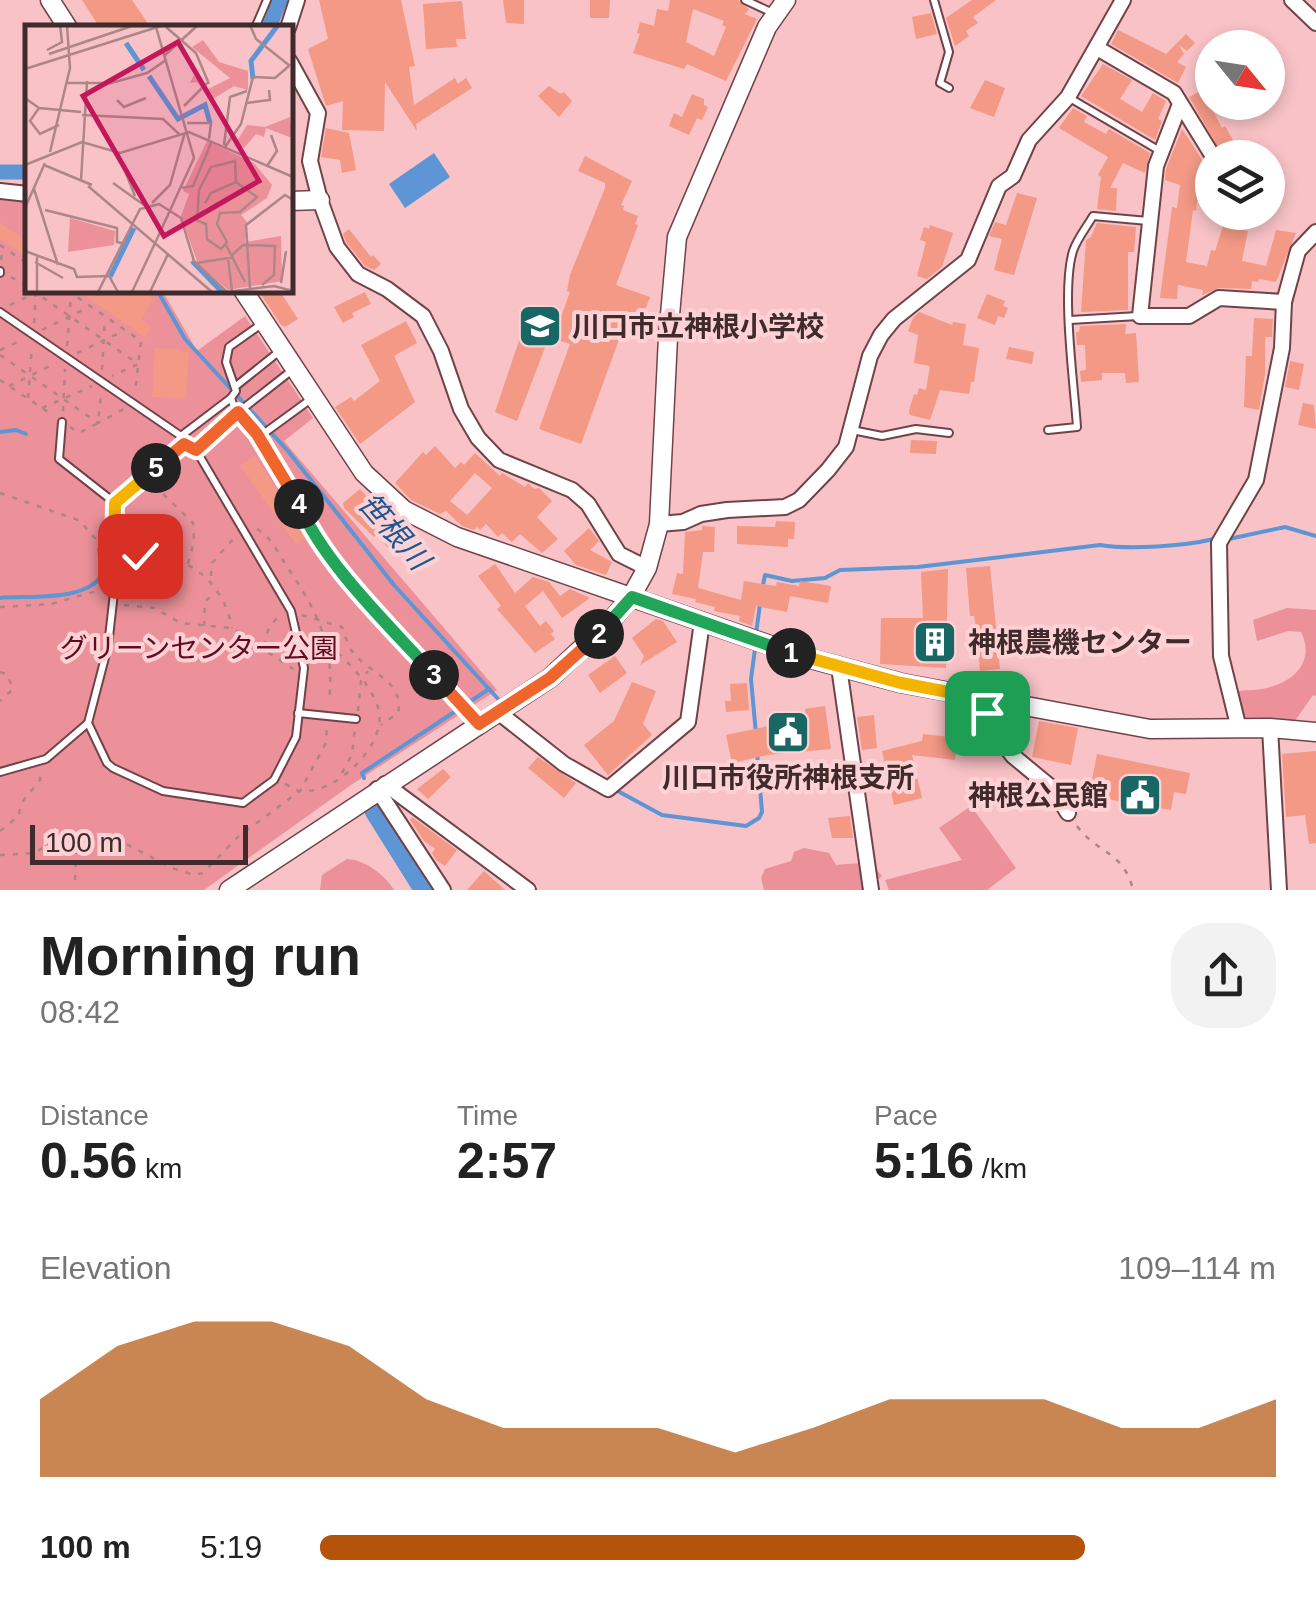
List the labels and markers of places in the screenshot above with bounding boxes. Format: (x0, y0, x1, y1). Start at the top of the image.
school or university icon: 川口市立神根小学校 (517, 303, 563, 349)
place label: 川口市立神根小学校 (572, 311, 824, 342)
pin: 5 (131, 443, 181, 493)
pin: 4 (274, 479, 324, 529)
pin (98, 514, 183, 599)
pin: 2 (574, 609, 624, 659)
building icon: 神根農機センター (912, 619, 958, 665)
place label: 神根農機センター (968, 627, 1192, 658)
pin: 1 (766, 628, 816, 678)
pin: 3 (409, 650, 459, 700)
pin (945, 671, 1030, 756)
public building icon: 川口市役所神根支所 (765, 709, 811, 755)
place label: 川口市役所神根支所 (662, 762, 914, 793)
public building icon: 神根公民館 (1117, 772, 1163, 818)
place label: 神根公民館 (968, 780, 1108, 811)

